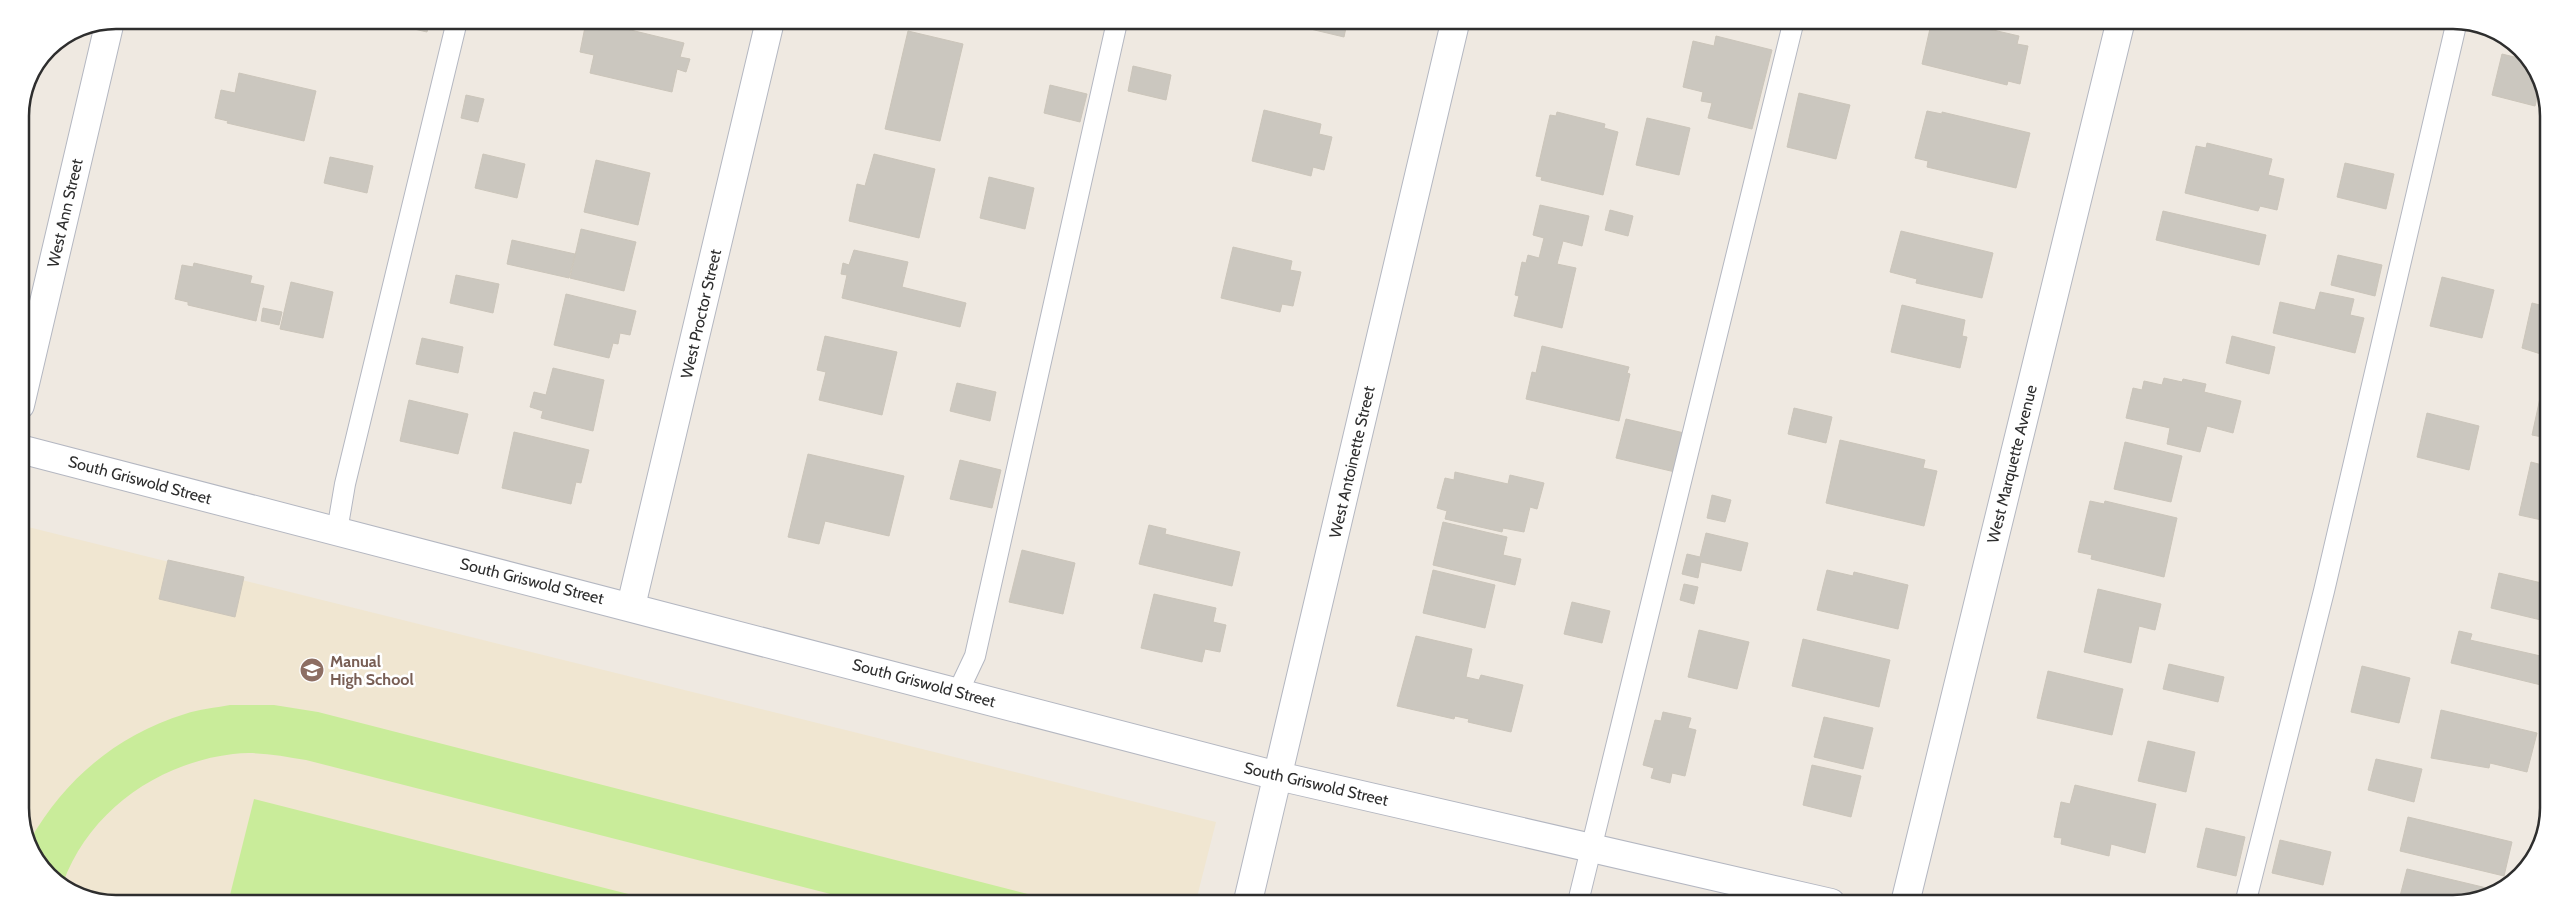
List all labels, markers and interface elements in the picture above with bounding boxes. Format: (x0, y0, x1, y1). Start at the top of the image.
street label: West Ann Street (43, 156, 87, 269)
street label: West Proctor Street (677, 247, 725, 381)
street label: West Marquette Avenue (1983, 383, 2041, 545)
street label: West Antoinette Street (1325, 384, 1379, 540)
street label: South Griswold Street (66, 452, 214, 508)
street label: South Griswold Street (458, 554, 606, 608)
place label: Manual High School (330, 652, 414, 689)
street label: South Griswold Street (850, 655, 998, 711)
school or university icon: Manual High School (299, 657, 325, 683)
street label: South Griswold Street (1242, 758, 1391, 810)

